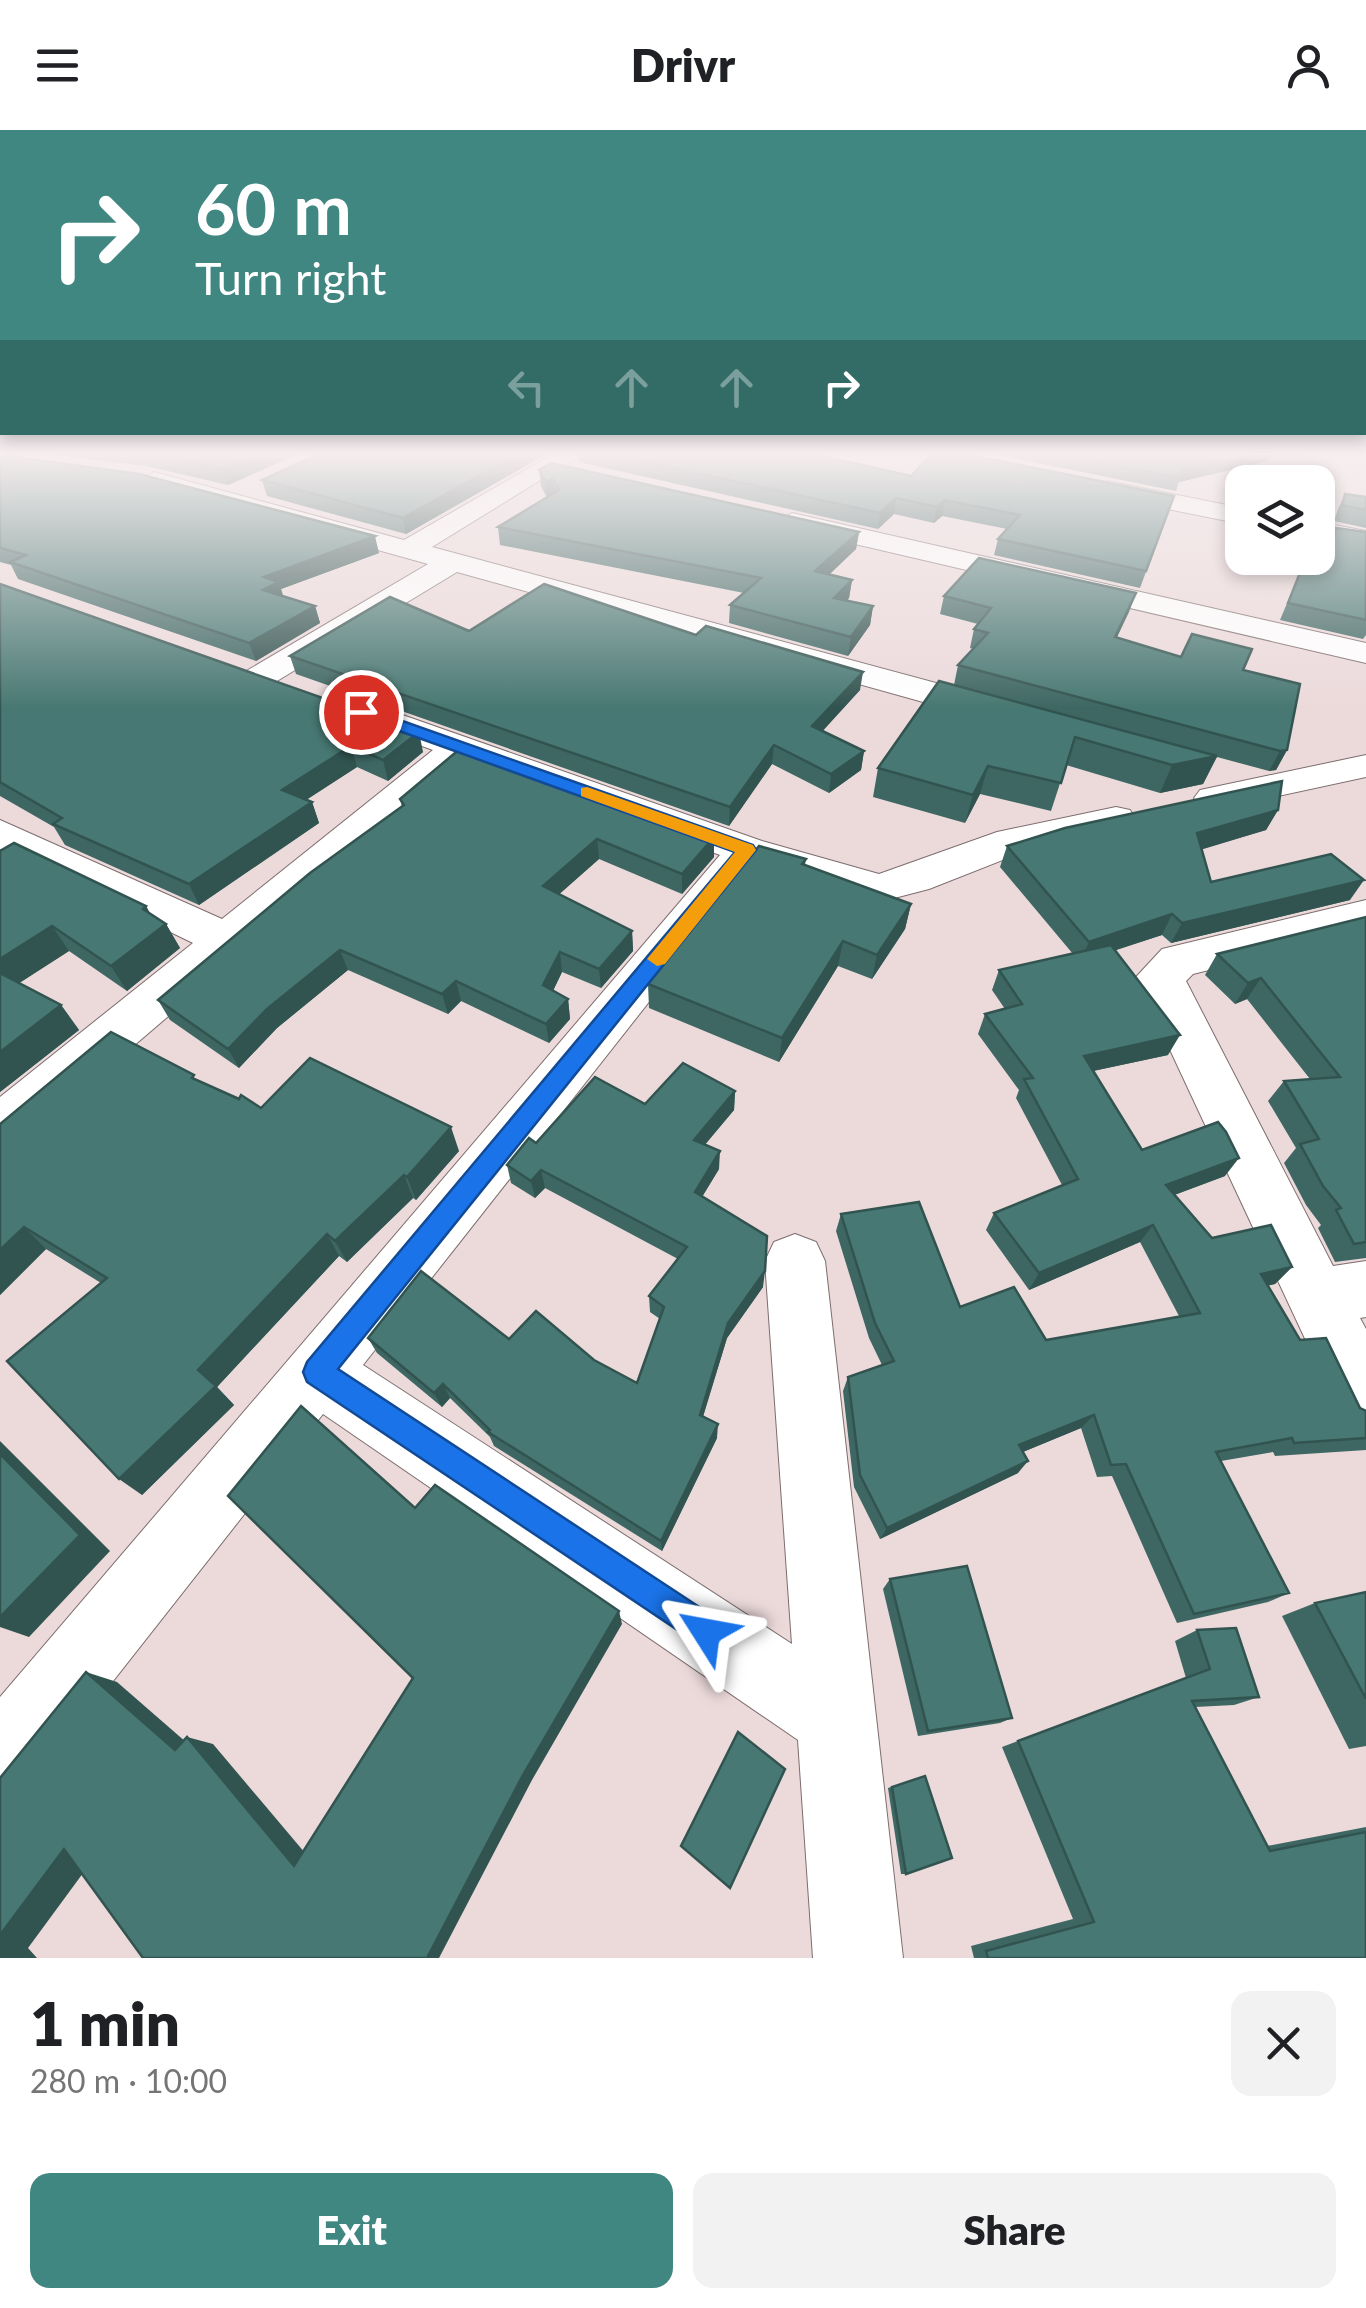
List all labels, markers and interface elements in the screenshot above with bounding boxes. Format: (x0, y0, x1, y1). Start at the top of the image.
icon: menu (30, 38, 85, 93)
text: Drivr (631, 38, 735, 92)
icon: person (1281, 38, 1336, 93)
text: 60 m (195, 166, 352, 250)
icon: right (30, 170, 160, 300)
text: Turn right (195, 251, 386, 305)
icon: left (499, 360, 554, 415)
icon: ahead (604, 360, 659, 415)
icon: ahead (709, 360, 764, 415)
icon: right (814, 360, 869, 415)
map controls (1225, 465, 1335, 575)
button: layers (1225, 465, 1335, 575)
pin (319, 670, 404, 755)
icon: arrive (334, 685, 389, 740)
position arrow (654, 1580, 758, 1684)
text: 1 min (30, 1987, 180, 2059)
button: close (1231, 1991, 1336, 2096)
text: 280 m · 10:00 (30, 2061, 227, 2100)
button: Exit (30, 2173, 673, 2288)
button: Share (693, 2173, 1336, 2288)

